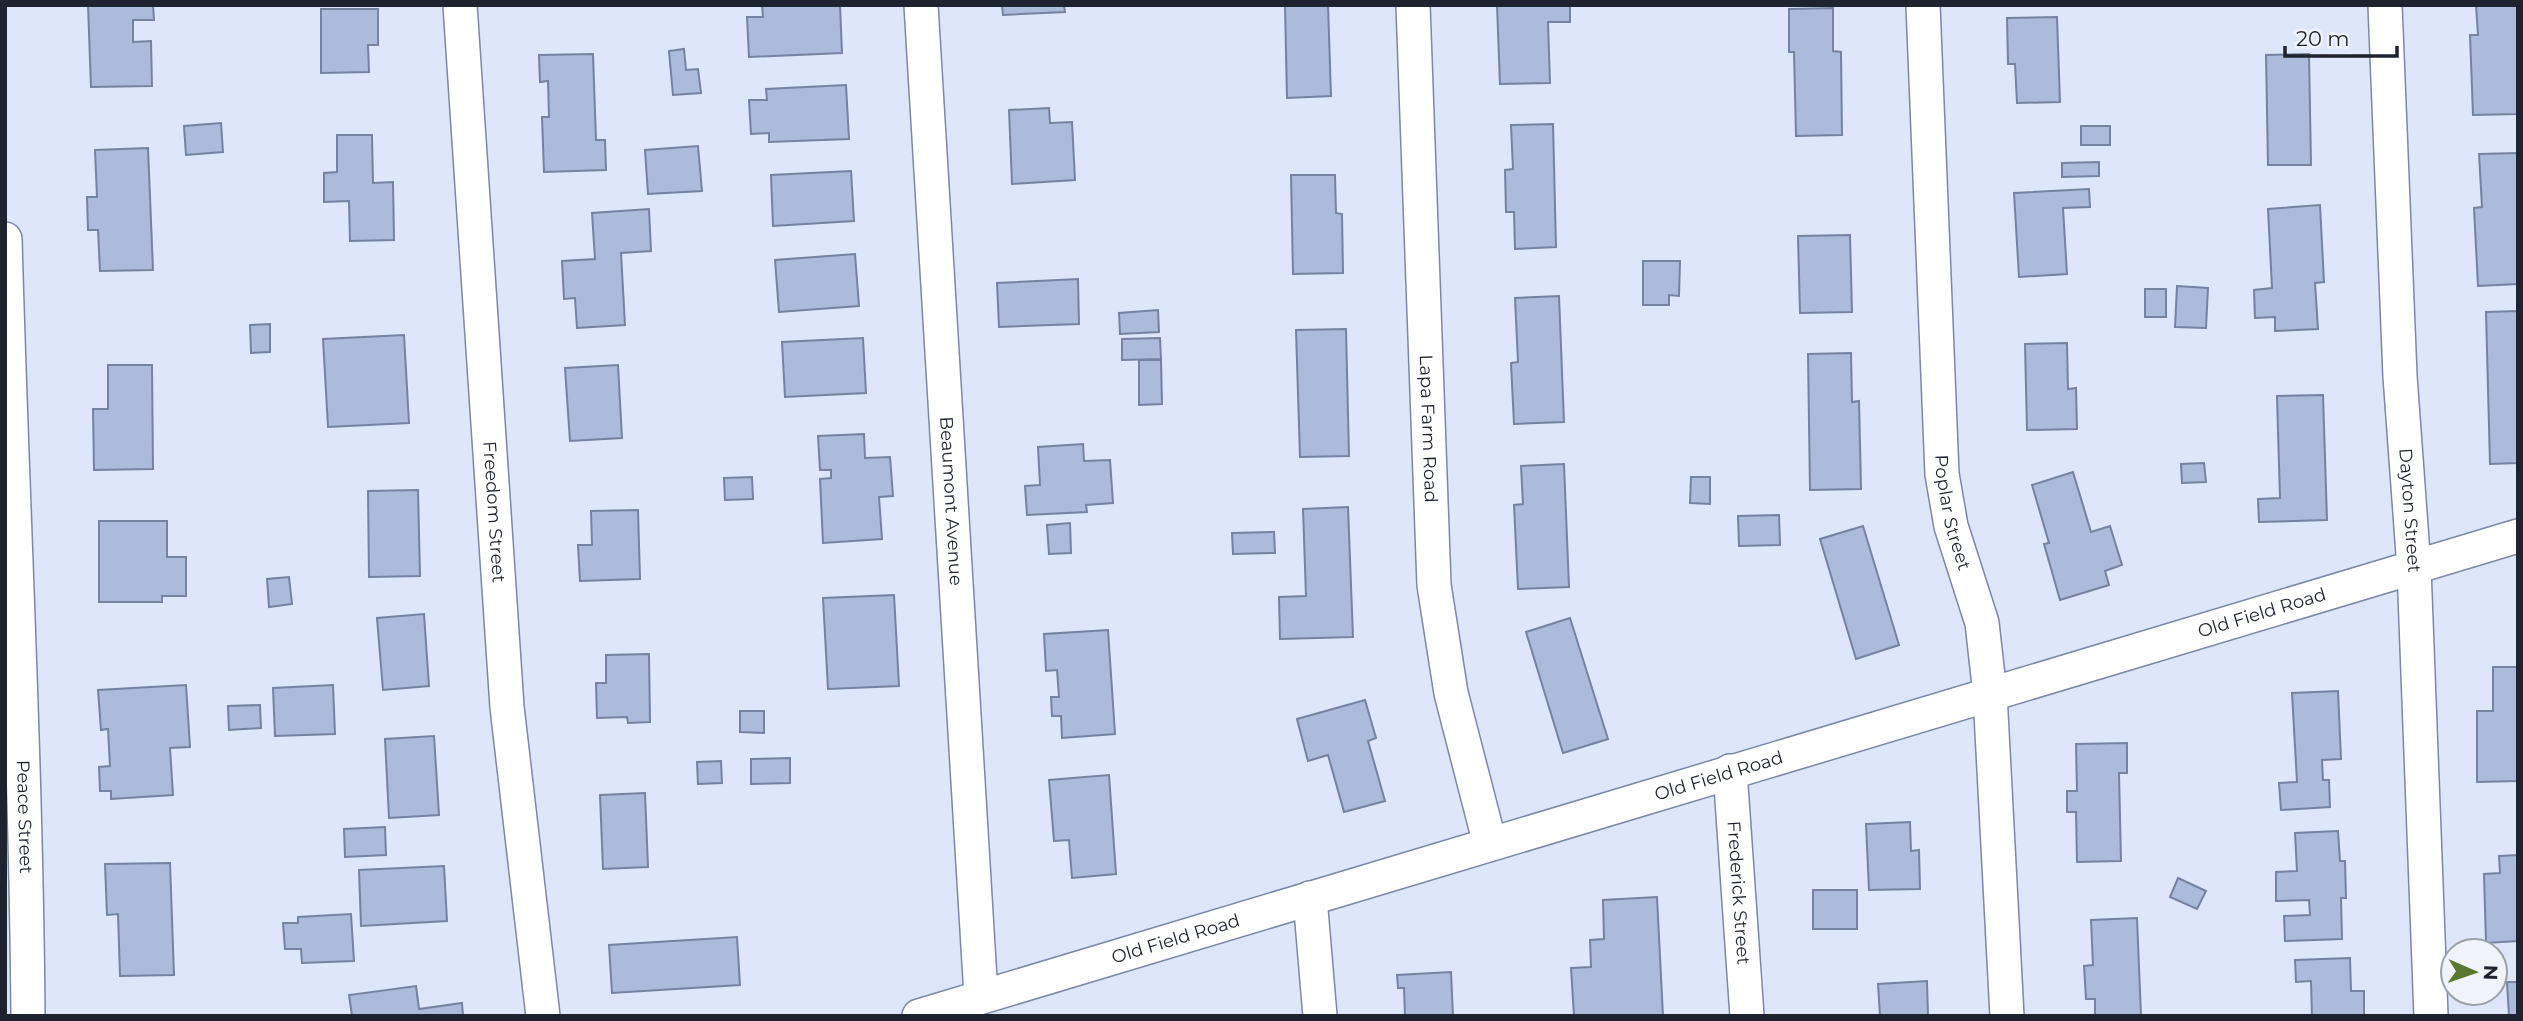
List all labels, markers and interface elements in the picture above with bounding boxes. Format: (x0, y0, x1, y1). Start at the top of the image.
scale bar (2285, 14, 2397, 58)
text: 20 m (2296, 26, 2350, 51)
street label: Lapa Farm Road (1415, 354, 1442, 503)
street label: Beaumont Avenue (935, 416, 967, 586)
street label: Freedom Street (478, 440, 510, 583)
street label: Dayton Street (2394, 447, 2425, 573)
street label: Poplar Street (1930, 454, 1975, 573)
street label: Old Field Road (2195, 583, 2329, 643)
street label: Old Field Road (1652, 746, 1786, 806)
street label: Peace Street (12, 759, 37, 874)
street label: Frederick Street (1722, 820, 1754, 965)
street label: Old Field Road (1109, 909, 1242, 969)
north arrow (2439, 937, 2509, 1007)
text: N (2479, 964, 2502, 981)

